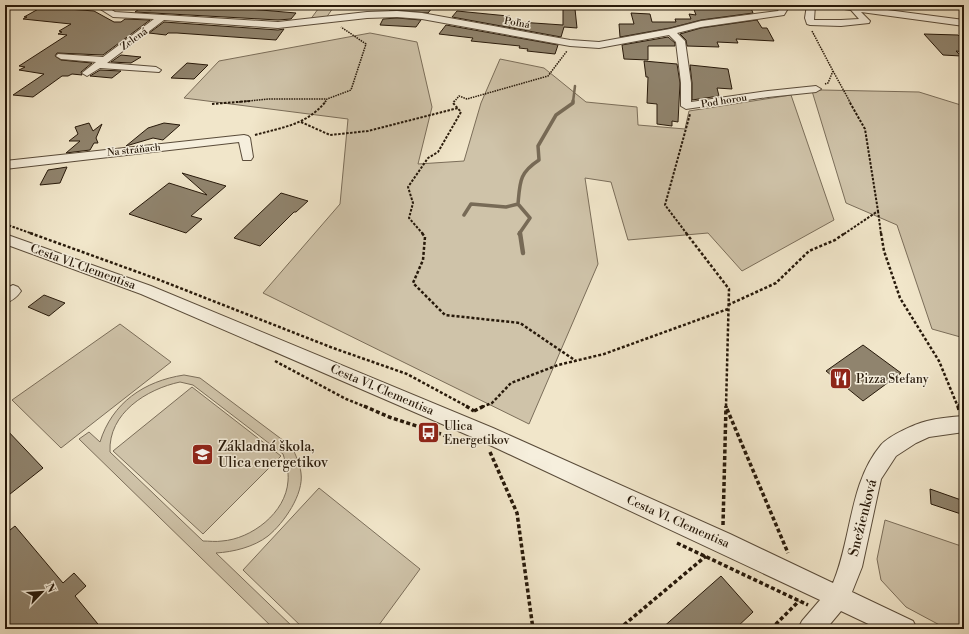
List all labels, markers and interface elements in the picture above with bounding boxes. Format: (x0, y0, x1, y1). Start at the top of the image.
street label: Poľná (503, 15, 532, 31)
street label: Zelená (118, 25, 151, 53)
street label: Pod horou (700, 91, 748, 111)
street label: Na stráňach (107, 141, 161, 159)
street label: Cesta Vl. Clementisa (28, 241, 139, 293)
street label: Cesta Vl. Clementisa (328, 361, 437, 419)
restaurant icon: Pizza Stefany (828, 366, 854, 392)
place label: Pizza Stefany (856, 372, 929, 387)
place label: Ulica Energetikov (444, 419, 511, 448)
bus stop icon: Ulica Energetikov (415, 420, 441, 446)
place label: Základná škola, Ulica energetikov (218, 438, 329, 472)
school or university icon: Základná škola, Ulica energetikov (190, 442, 216, 468)
street label: Snežienková (845, 477, 882, 558)
street label: Cesta Vl. Clementisa (624, 493, 733, 552)
north arrow (22, 572, 62, 612)
text: N (42, 581, 58, 595)

